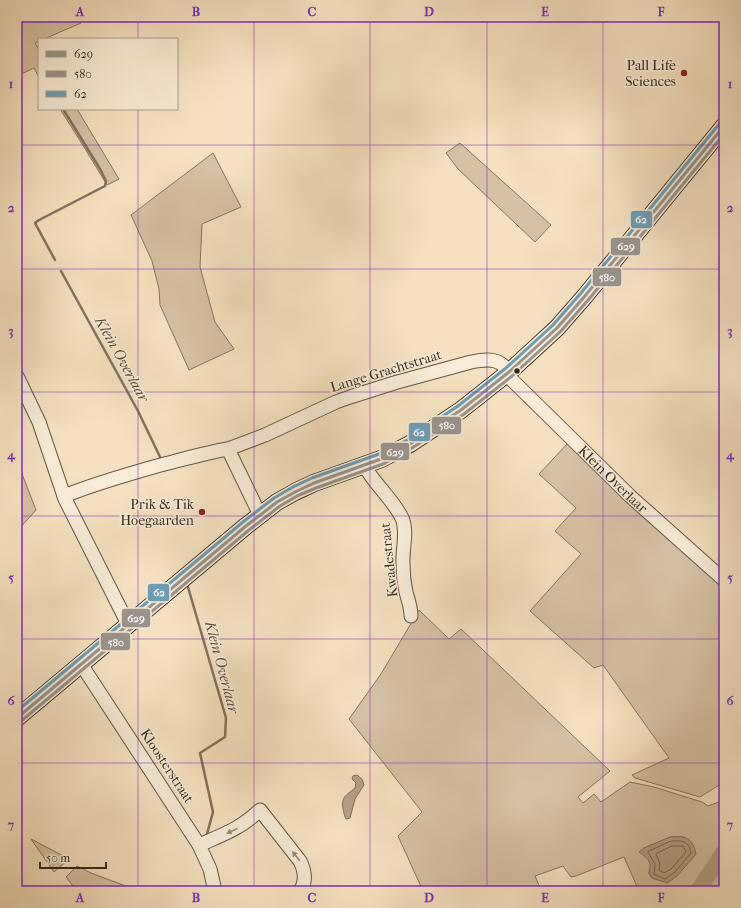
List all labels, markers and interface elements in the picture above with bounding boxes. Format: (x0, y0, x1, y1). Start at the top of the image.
text: A (75, 4, 85, 19)
text: B (192, 4, 201, 19)
text: C (308, 4, 317, 19)
text: D (424, 4, 434, 19)
text: E (541, 4, 549, 19)
text: F (657, 4, 665, 19)
legend (38, 38, 178, 110)
text: 629 (74, 47, 93, 61)
place label: Pall Life Sciences (625, 57, 676, 90)
text: 580 (74, 67, 92, 81)
marker: Pall Life Sciences (679, 68, 689, 78)
text: 1 (9, 76, 14, 91)
text: 1 (728, 76, 733, 91)
text: 62 (74, 87, 87, 101)
text: 2 (8, 200, 15, 215)
text: 2 (727, 200, 734, 215)
line badge: 62 (630, 210, 653, 229)
text: 62 (635, 213, 647, 226)
line badge: 629 (610, 237, 641, 256)
text: 629 (617, 240, 635, 253)
line badge: 580 (592, 267, 622, 287)
text: 580 (599, 271, 615, 284)
water label: Klein Overlaar (91, 312, 154, 406)
text: 3 (8, 323, 14, 339)
text: 3 (727, 323, 733, 339)
street label: Lange Grachtstraat (328, 346, 444, 396)
unlabelled marker (512, 366, 522, 376)
line badge: 580 (431, 416, 462, 435)
text: 580 (439, 419, 455, 432)
line badge: 62 (408, 422, 431, 442)
text: 62 (413, 426, 425, 439)
line badge: 629 (380, 442, 410, 461)
street label: Klein Overlaar (575, 442, 651, 516)
text: 629 (386, 446, 404, 459)
text: 4 (6, 447, 16, 463)
text: 4 (725, 447, 735, 463)
place label: Prik & Tik Hoegaarden (120, 496, 195, 529)
marker: Prik & Tik Hoegaarden (197, 507, 207, 517)
street label: Kwadestraat (377, 522, 401, 598)
text: 5 (8, 570, 14, 585)
text: 5 (727, 570, 733, 585)
line badge: 62 (147, 583, 170, 602)
text: 62 (153, 586, 165, 599)
line badge: 629 (121, 608, 151, 628)
text: 629 (127, 612, 145, 625)
water label: Klein Overlaar (201, 618, 243, 716)
line badge: 580 (100, 632, 131, 651)
text: 580 (108, 636, 124, 649)
text: 6 (7, 693, 15, 708)
text: 6 (726, 693, 734, 708)
street label: Kloosterstraat (137, 726, 197, 806)
text: 7 (7, 817, 15, 832)
text: 7 (726, 817, 734, 832)
one-way arrow (225, 828, 237, 834)
scale bar (40, 844, 106, 870)
one-way arrow (291, 850, 300, 861)
text: 50 m (46, 851, 70, 865)
text: A (75, 890, 85, 905)
text: B (192, 890, 201, 905)
text: C (308, 890, 317, 905)
text: D (424, 890, 434, 905)
text: E (541, 890, 549, 905)
text: F (657, 890, 665, 905)

